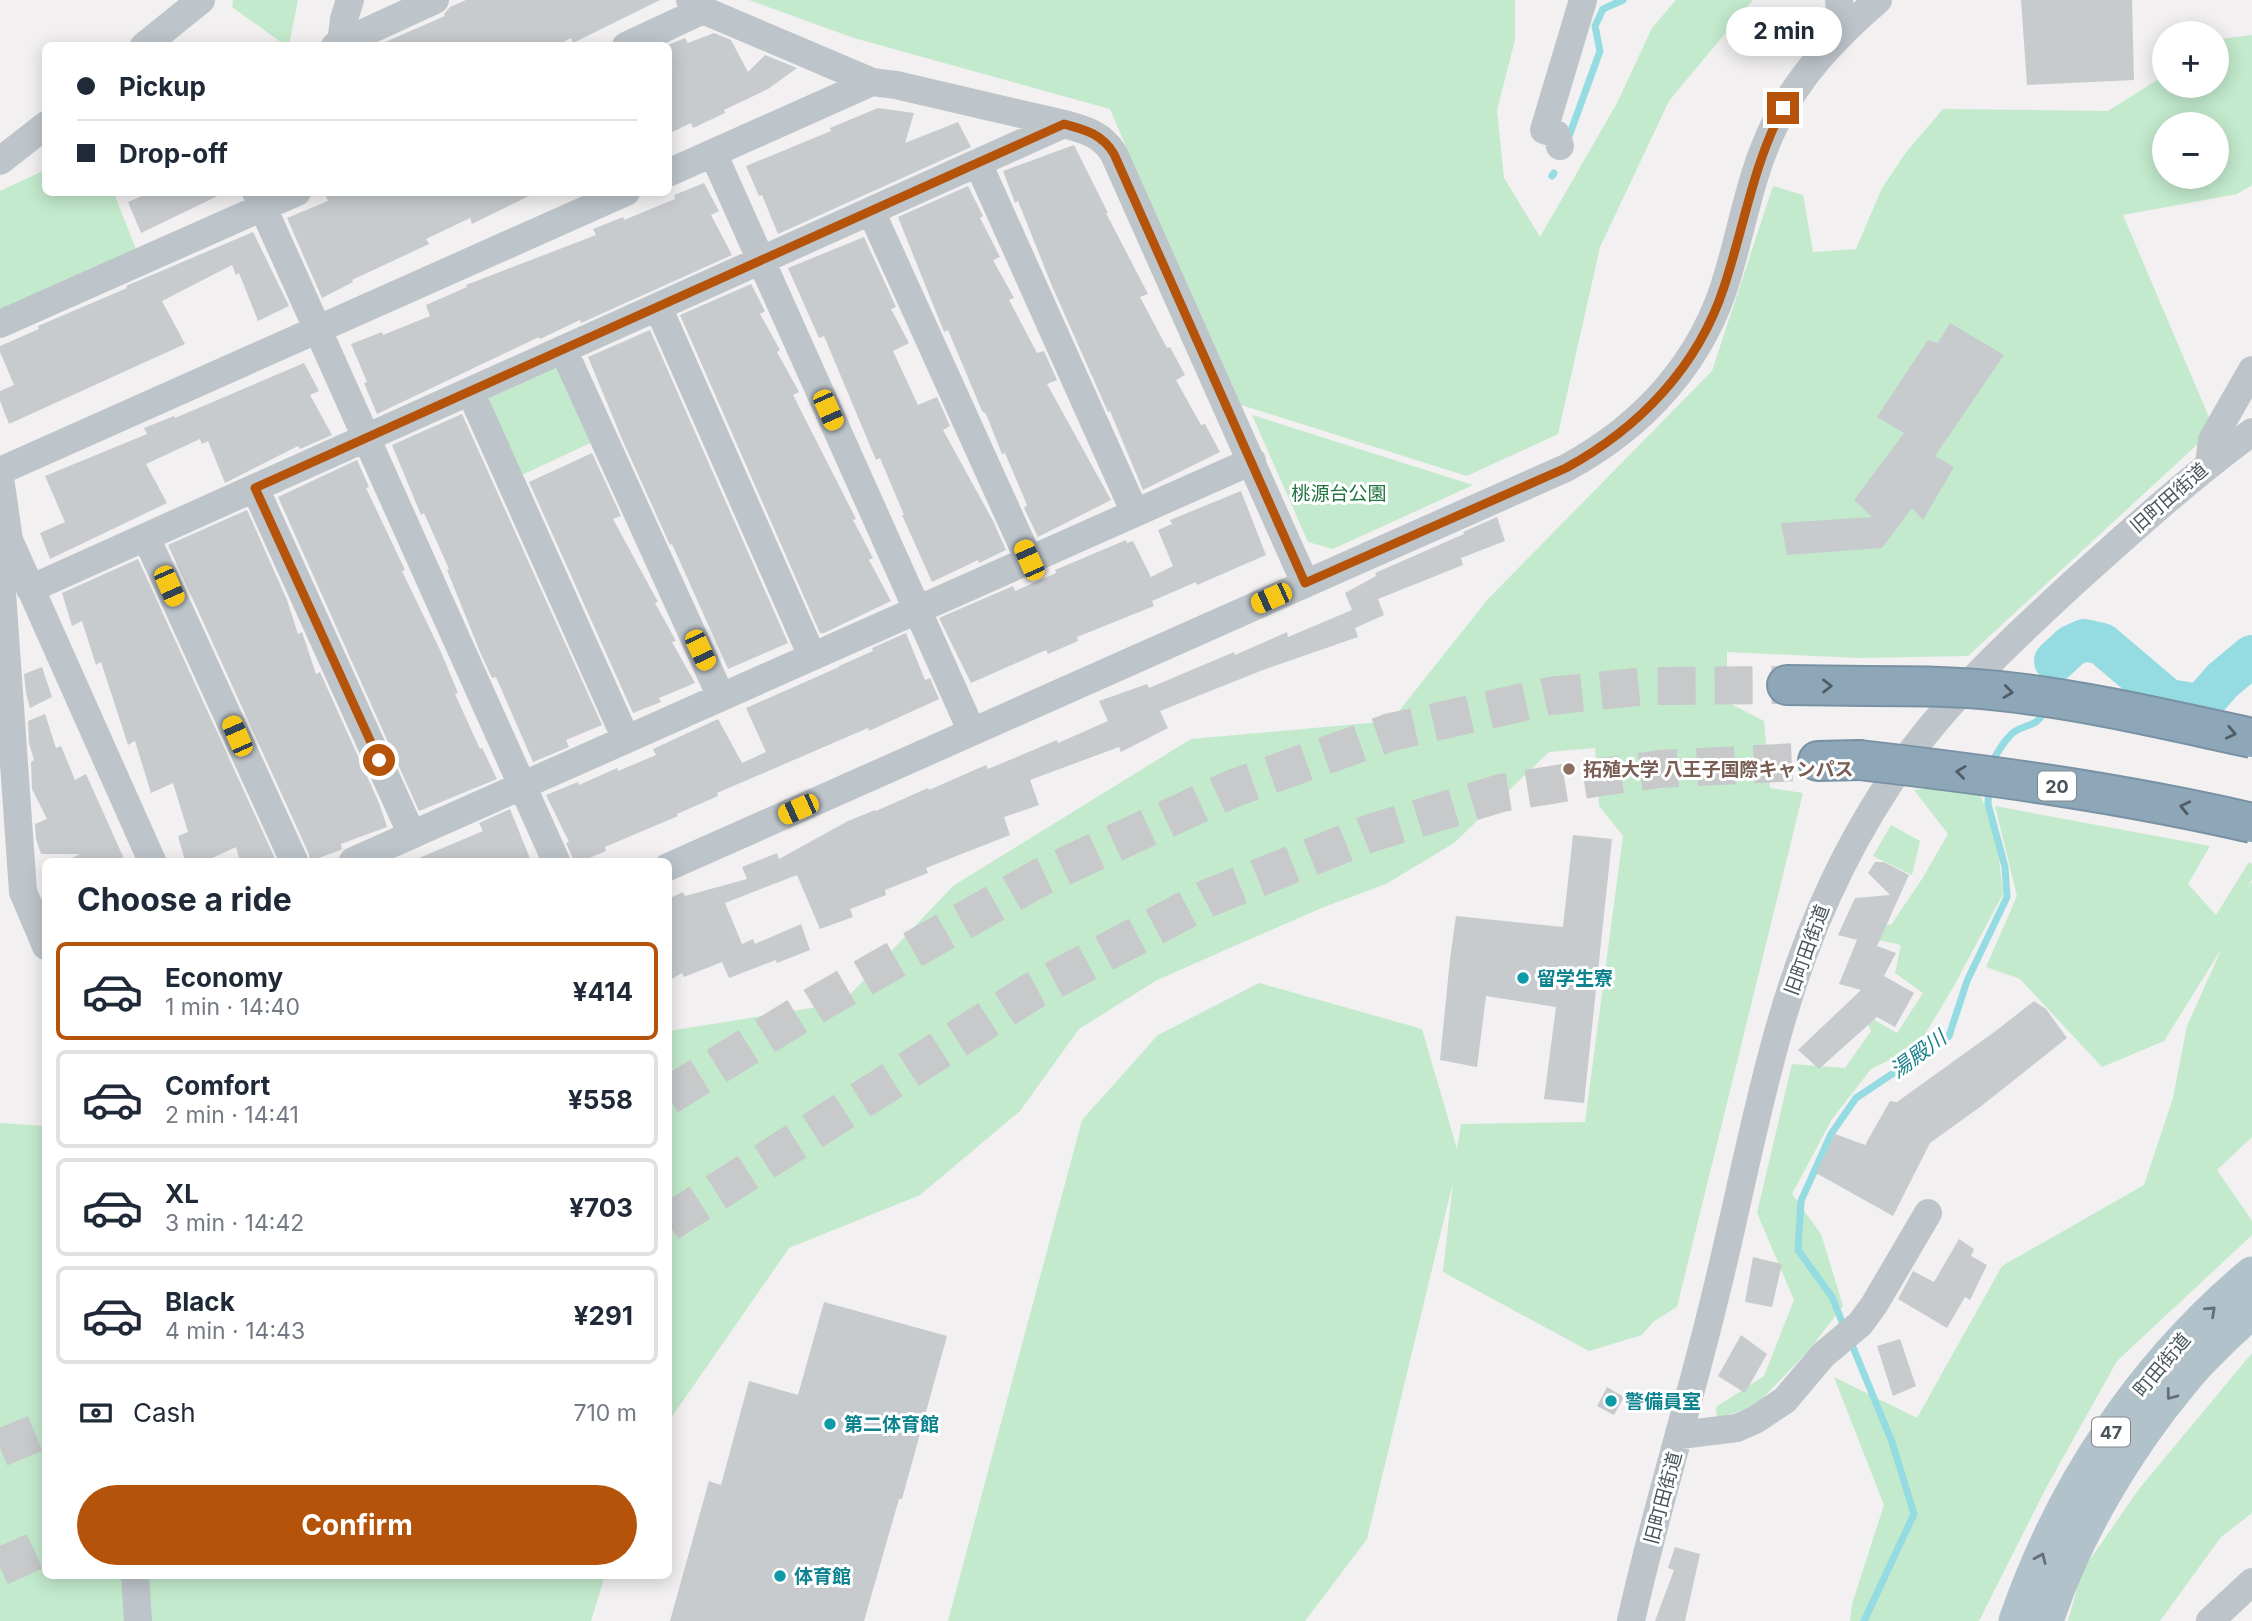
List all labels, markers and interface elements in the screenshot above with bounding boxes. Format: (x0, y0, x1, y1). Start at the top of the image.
callout: 2 min (1725, 7, 1841, 56)
text: 2 min (1753, 17, 1815, 45)
map controls (2152, 21, 2229, 189)
button: + (2152, 21, 2229, 98)
text: Pickup (119, 71, 206, 102)
route end (1767, 92, 1799, 124)
button: − (2152, 112, 2229, 189)
text: Drop-off (119, 138, 228, 169)
car (810, 387, 847, 433)
street label: 旧町田街道 (2126, 458, 2212, 538)
park label: 桃源台公園 (1291, 482, 1387, 505)
car (1011, 537, 1048, 583)
car (151, 563, 188, 609)
car (1248, 580, 1295, 616)
car (682, 627, 719, 673)
one-way arrow (1821, 678, 1832, 693)
one-way arrow (2002, 685, 2013, 700)
car (219, 713, 256, 759)
one-way arrow (2225, 725, 2237, 740)
route start (363, 744, 395, 776)
place label: 拓殖大学 八王子国際キャンパス (1583, 758, 1854, 781)
marker: 拓殖大学 八王子国際キャンパス (1561, 761, 1577, 777)
one-way arrow (1955, 765, 1967, 780)
road number: 20 (2038, 772, 2076, 800)
car (775, 791, 822, 827)
one-way arrow (2179, 801, 2191, 816)
text: Choose a ride (77, 880, 292, 919)
street label: 旧町田街道 (1780, 901, 1834, 999)
icon: car (81, 960, 144, 1023)
text: Economy (165, 962, 283, 993)
place label: 留学生寮 (1537, 967, 1613, 990)
marker: 留学生寮 (1515, 970, 1531, 986)
text: ¥414 (573, 976, 633, 1007)
text: 1 min · 14:40 (165, 993, 300, 1021)
water label: 湯殿川 (1885, 1024, 1952, 1083)
icon: car (81, 1068, 144, 1131)
text: Comfort (165, 1070, 270, 1101)
text: ¥558 (568, 1084, 633, 1115)
text: 2 min · 14:41 (165, 1101, 299, 1129)
icon: car (81, 1176, 144, 1239)
text: XL (165, 1178, 199, 1209)
text: ¥703 (569, 1192, 633, 1223)
text: 3 min · 14:42 (165, 1209, 304, 1237)
icon: car (81, 1284, 144, 1347)
text: Black (165, 1286, 235, 1317)
text: ¥291 (574, 1300, 633, 1331)
one-way arrow (2203, 1307, 2216, 1320)
text: 4 min · 14:43 (165, 1317, 305, 1345)
street label: 町田街道 (2129, 1328, 2195, 1402)
one-way arrow (2167, 1387, 2180, 1400)
place label: 警備員室 (1625, 1390, 1701, 1413)
marker: 警備員室 (1603, 1393, 1619, 1409)
icon: cash (77, 1394, 115, 1432)
text: Cash (133, 1397, 196, 1428)
text: 710 m (574, 1399, 637, 1427)
place label: 第二体育館 (844, 1413, 939, 1436)
marker: 第二体育館 (822, 1416, 838, 1432)
road number: 47 (2092, 1418, 2130, 1447)
street label: 旧町田街道 (1640, 1449, 1686, 1547)
button: Confirm (77, 1485, 637, 1565)
one-way arrow (2033, 1552, 2047, 1565)
place label: 体育館 (794, 1565, 851, 1588)
marker: 体育館 (772, 1568, 788, 1584)

